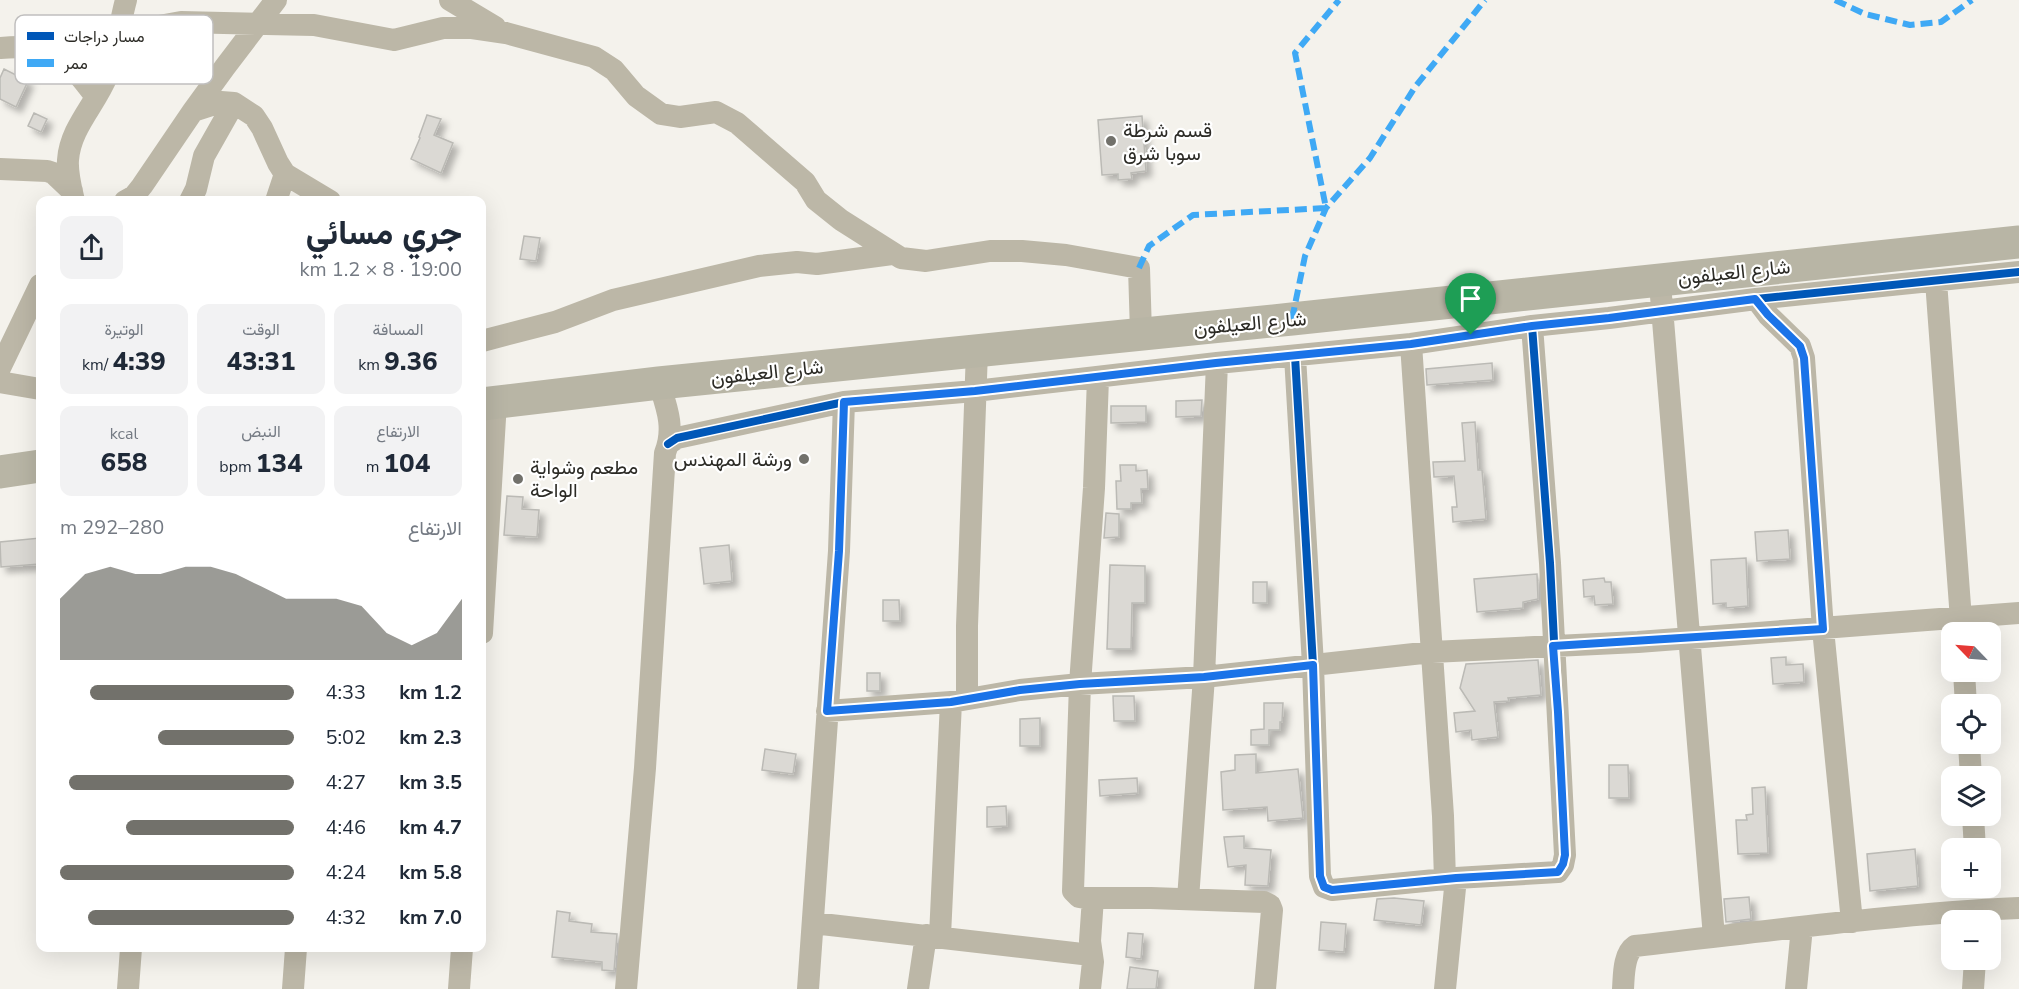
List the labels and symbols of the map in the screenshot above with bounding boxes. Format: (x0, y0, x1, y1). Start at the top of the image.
legend (15, 15, 213, 84)
text: مسار دراجات (64, 26, 144, 48)
text: ممر (63, 53, 88, 75)
place label: قسم شرطة سوبا شرق (1123, 117, 1212, 167)
marker: قسم شرطة سوبا شرق (1104, 134, 1118, 148)
street label: شارع العيلفون (1676, 253, 1792, 292)
pin (1445, 273, 1496, 335)
street label: شارع العيلفون (1192, 305, 1308, 342)
street label: شارع العيلفون (709, 353, 825, 392)
place label: ورشة المهندس (674, 446, 792, 473)
marker: ورشة المهندس (797, 452, 811, 466)
place label: مطعم وشواية الواحة (530, 454, 638, 504)
marker: مطعم وشواية الواحة (511, 472, 525, 486)
north arrow (1941, 622, 2001, 682)

